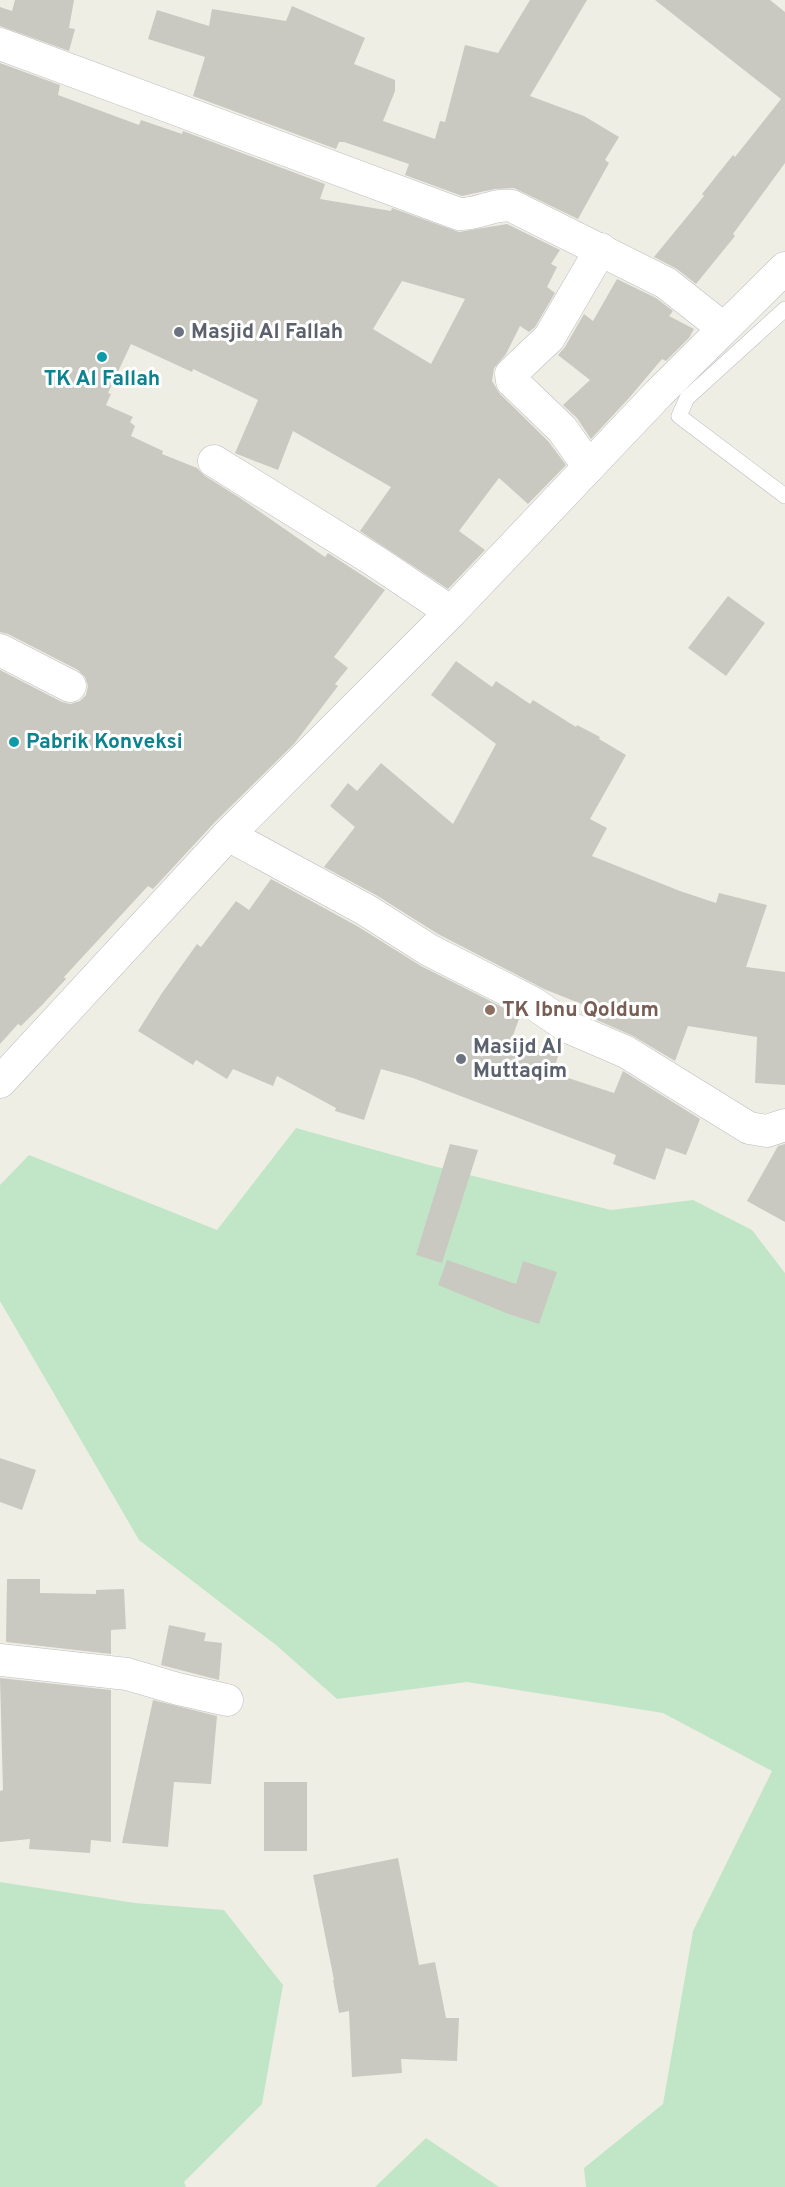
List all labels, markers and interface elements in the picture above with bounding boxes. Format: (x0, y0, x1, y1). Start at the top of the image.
place label: Masjid Al Fallah (191, 319, 343, 346)
marker: Masjid Al Fallah (172, 325, 186, 339)
marker: TK Al Fallah (95, 350, 109, 364)
place label: TK Al Fallah (44, 366, 160, 393)
place label: Pabrik Konveksi (26, 729, 183, 756)
marker: Pabrik Konveksi (7, 735, 21, 749)
place label: TK Ibnu Qoldum (502, 997, 659, 1024)
marker: TK Ibnu Qoldum (483, 1003, 497, 1017)
place label: Masijd Al Muttaqim (473, 1034, 567, 1085)
marker: Masijd Al Muttaqim (454, 1052, 468, 1066)

